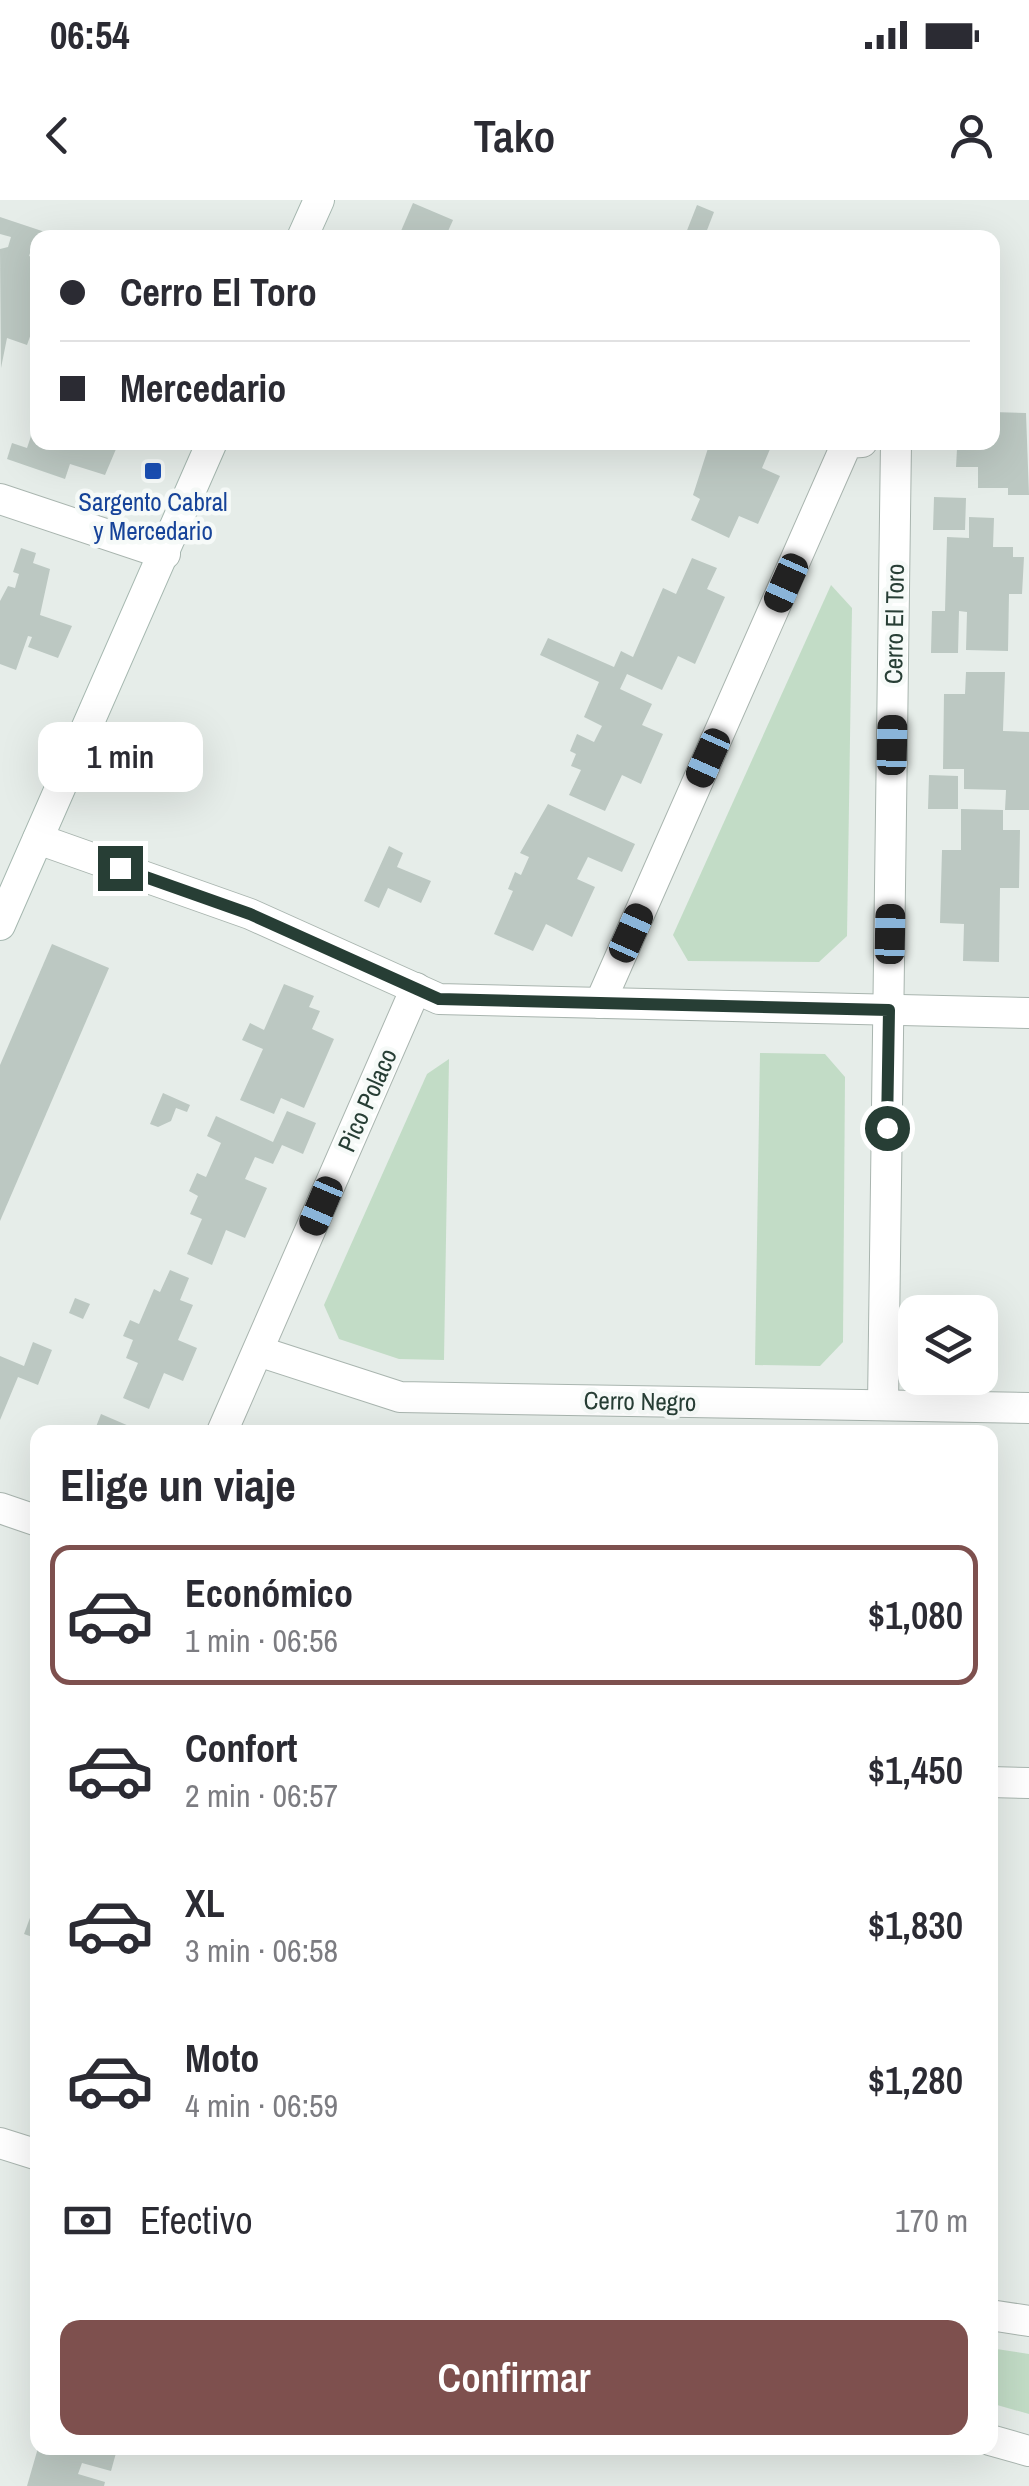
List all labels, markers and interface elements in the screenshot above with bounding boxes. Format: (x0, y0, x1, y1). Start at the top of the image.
text: 06:54 (50, 10, 130, 61)
text: Tako (474, 105, 555, 166)
icon: back (30, 108, 85, 163)
icon: person (944, 108, 999, 163)
text: Cerro El Toro (120, 267, 317, 318)
text: Mercedario (120, 363, 286, 414)
marker: Sargento Cabral y Mercedario (142, 460, 164, 482)
place label: Sargento Cabral y Mercedario (78, 485, 228, 548)
car (760, 549, 812, 617)
street label: Cerro El Toro (876, 564, 912, 684)
car (876, 715, 908, 775)
callout: 1 min (38, 723, 202, 793)
car (682, 724, 734, 792)
text: 1 min (87, 735, 154, 778)
route end (98, 846, 143, 891)
car (605, 899, 657, 967)
car (874, 904, 906, 964)
street label: Pico Polaco (329, 1043, 405, 1157)
route start (865, 1106, 910, 1151)
car (295, 1173, 347, 1239)
map controls (898, 1295, 998, 1395)
button: layers (898, 1295, 998, 1395)
street label: Cerro Negro (583, 1383, 697, 1419)
text: Elige un viaje (60, 1454, 296, 1515)
text: Económico (185, 1568, 353, 1619)
icon: car (65, 1570, 155, 1660)
text: $1,080 (868, 1590, 963, 1641)
text: 1 min · 06:56 (185, 1619, 338, 1662)
text: Confort (185, 1723, 297, 1774)
icon: car (65, 1725, 155, 1815)
text: $1,450 (868, 1745, 963, 1796)
text: 2 min · 06:57 (185, 1774, 338, 1817)
text: XL (185, 1878, 225, 1929)
icon: car (65, 1880, 155, 1970)
text: $1,830 (868, 1900, 963, 1951)
text: 3 min · 06:58 (185, 1929, 338, 1972)
text: Moto (185, 2033, 259, 2084)
icon: car (65, 2035, 155, 2125)
text: $1,280 (868, 2055, 963, 2106)
text: 4 min · 06:59 (185, 2084, 338, 2127)
icon: cash (60, 2193, 115, 2248)
text: Efectivo (140, 2195, 253, 2246)
text: 170 m (895, 2199, 968, 2242)
button: Confirmar (60, 2320, 968, 2435)

